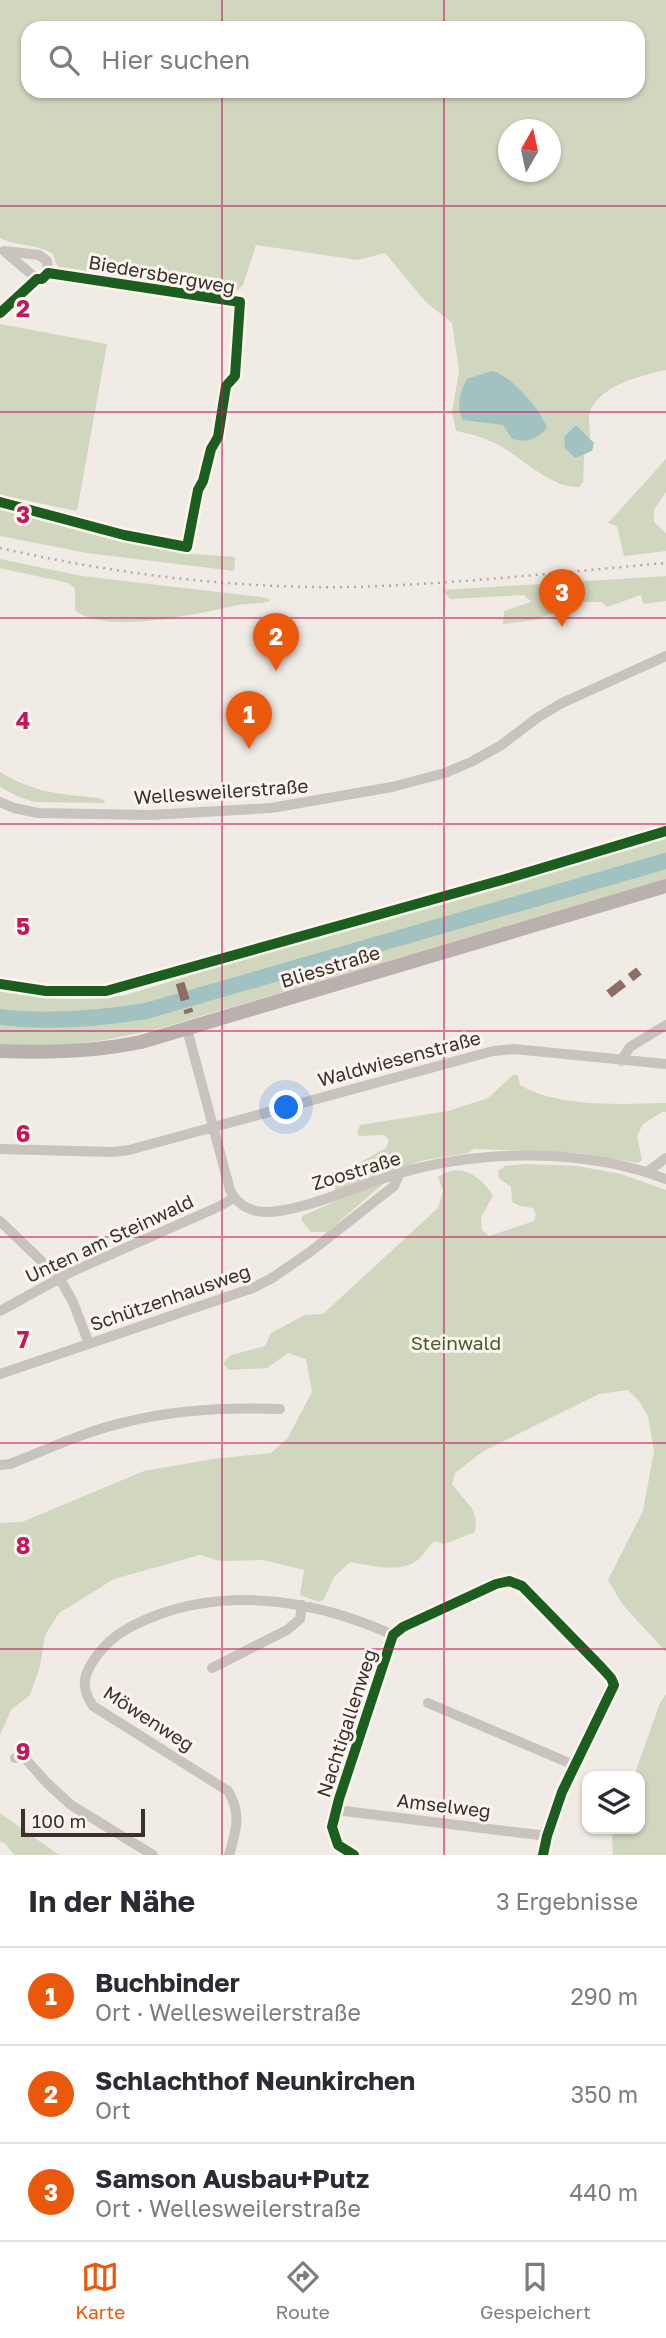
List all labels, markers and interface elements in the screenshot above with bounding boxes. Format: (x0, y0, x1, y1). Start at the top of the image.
search box (21, 21, 645, 98)
icon: search (45, 41, 83, 79)
text: Hier suchen (101, 44, 250, 75)
north arrow (498, 119, 561, 182)
street label: Biedersbergweg (87, 250, 237, 298)
text: 2 (16, 294, 30, 322)
text: 3 (16, 500, 30, 528)
pin: 3 (539, 569, 585, 627)
pin: 2 (253, 613, 299, 671)
pin: 1 (226, 691, 272, 749)
text: 4 (16, 706, 30, 734)
street label: Wellesweilerstraße (133, 773, 309, 809)
text: 5 (16, 912, 30, 940)
street label: Bliesstraße (278, 940, 382, 992)
street label: Waldwiesenstraße (315, 1025, 483, 1091)
your location (269, 1090, 303, 1124)
text: 6 (16, 1119, 30, 1147)
street label: Zoostraße (309, 1146, 403, 1194)
street label: Unten am Steinwald (21, 1189, 197, 1287)
street label: Schützenhausweg (87, 1259, 253, 1335)
text: 7 (17, 1325, 29, 1353)
park label: Steinwald (411, 1331, 501, 1354)
text: 8 (16, 1531, 30, 1559)
street label: Nachtigallenweg (311, 1646, 381, 1800)
street label: Möwenweg (99, 1680, 199, 1756)
text: 9 (16, 1737, 30, 1765)
map controls (582, 1771, 645, 1834)
button: layers (582, 1771, 645, 1834)
street label: Amselweg (396, 1788, 492, 1822)
scale bar (21, 1806, 145, 1838)
text: 100 m (32, 1809, 86, 1832)
text: In der Nähe (28, 1883, 195, 1919)
text: 3 Ergebnisse (496, 1887, 638, 1915)
text: Buchbinder (95, 1967, 240, 1998)
text: 1 (45, 1982, 57, 2010)
text: 290 m (570, 1982, 638, 2010)
text: Ort · Wellesweilerstraße (95, 1998, 361, 2026)
text: Schlachthof Neunkirchen (95, 2065, 415, 2096)
text: 2 (44, 2080, 58, 2108)
text: 350 m (571, 2080, 638, 2108)
text: Ort (95, 2096, 131, 2124)
text: Samson Ausbau+Putz (95, 2163, 369, 2194)
text: 3 (44, 2178, 58, 2206)
text: 440 m (570, 2178, 638, 2206)
text: Ort · Wellesweilerstraße (95, 2194, 361, 2222)
tab: Karte (75, 2258, 125, 2323)
tab: Route (276, 2258, 330, 2323)
tab: Gespeichert (480, 2258, 591, 2323)

